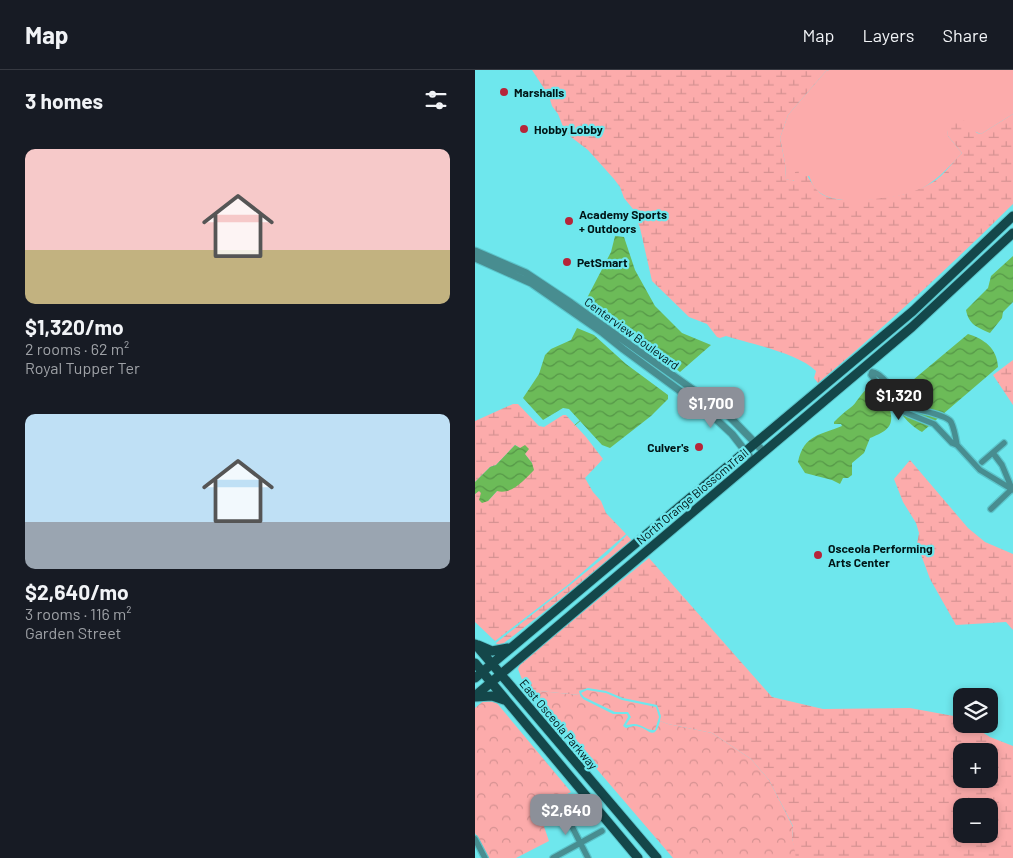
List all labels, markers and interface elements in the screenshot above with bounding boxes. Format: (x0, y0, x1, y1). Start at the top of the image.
text: Map (25, 20, 68, 49)
text: Map (802, 24, 834, 46)
text: Layers (862, 24, 915, 46)
text: Share (943, 24, 988, 46)
place label: Marshalls (514, 85, 564, 99)
icon: filters (422, 86, 450, 114)
marker: Marshalls (498, 86, 510, 98)
text: 3 homes (25, 88, 103, 113)
place label: Hobby Lobby (534, 122, 603, 136)
marker: Hobby Lobby (518, 123, 530, 135)
icon: home (193, 181, 283, 271)
place label: Academy Sports + Outdoors (579, 207, 667, 235)
marker: Academy Sports + Outdoors (563, 215, 575, 227)
place label: PetSmart (577, 255, 628, 269)
marker: PetSmart (561, 256, 573, 268)
street label: Centerview Boulevard (582, 294, 682, 372)
text: $1,320/mo (25, 314, 124, 339)
text: 2 rooms · 62 m² (25, 339, 129, 358)
text: Royal Tupper Ter (25, 358, 140, 377)
pin: $1,320 (858, 378, 940, 421)
text: $1,320 (876, 385, 922, 404)
pin: $1,700 (670, 386, 752, 429)
text: $1,700 (688, 393, 734, 412)
place label: Culver's (647, 440, 689, 454)
marker: Culver's (693, 441, 705, 453)
street label: North Orange Blossom Trail (633, 445, 751, 547)
icon: home (193, 446, 283, 536)
place label: Osceola Performing Arts Center (828, 541, 933, 569)
marker: Osceola Performing Arts Center (812, 549, 824, 561)
text: $2,640/mo (25, 579, 129, 604)
text: 3 rooms · 116 m² (25, 604, 131, 623)
text: Garden Street (25, 623, 121, 642)
street label: East Osceola Parkway (517, 676, 601, 772)
map controls (953, 688, 998, 843)
button: layers (953, 688, 998, 733)
button: + (953, 743, 998, 788)
pin: $2,640 (525, 794, 607, 836)
button: − (953, 798, 998, 843)
text: $2,640 (541, 800, 591, 819)

